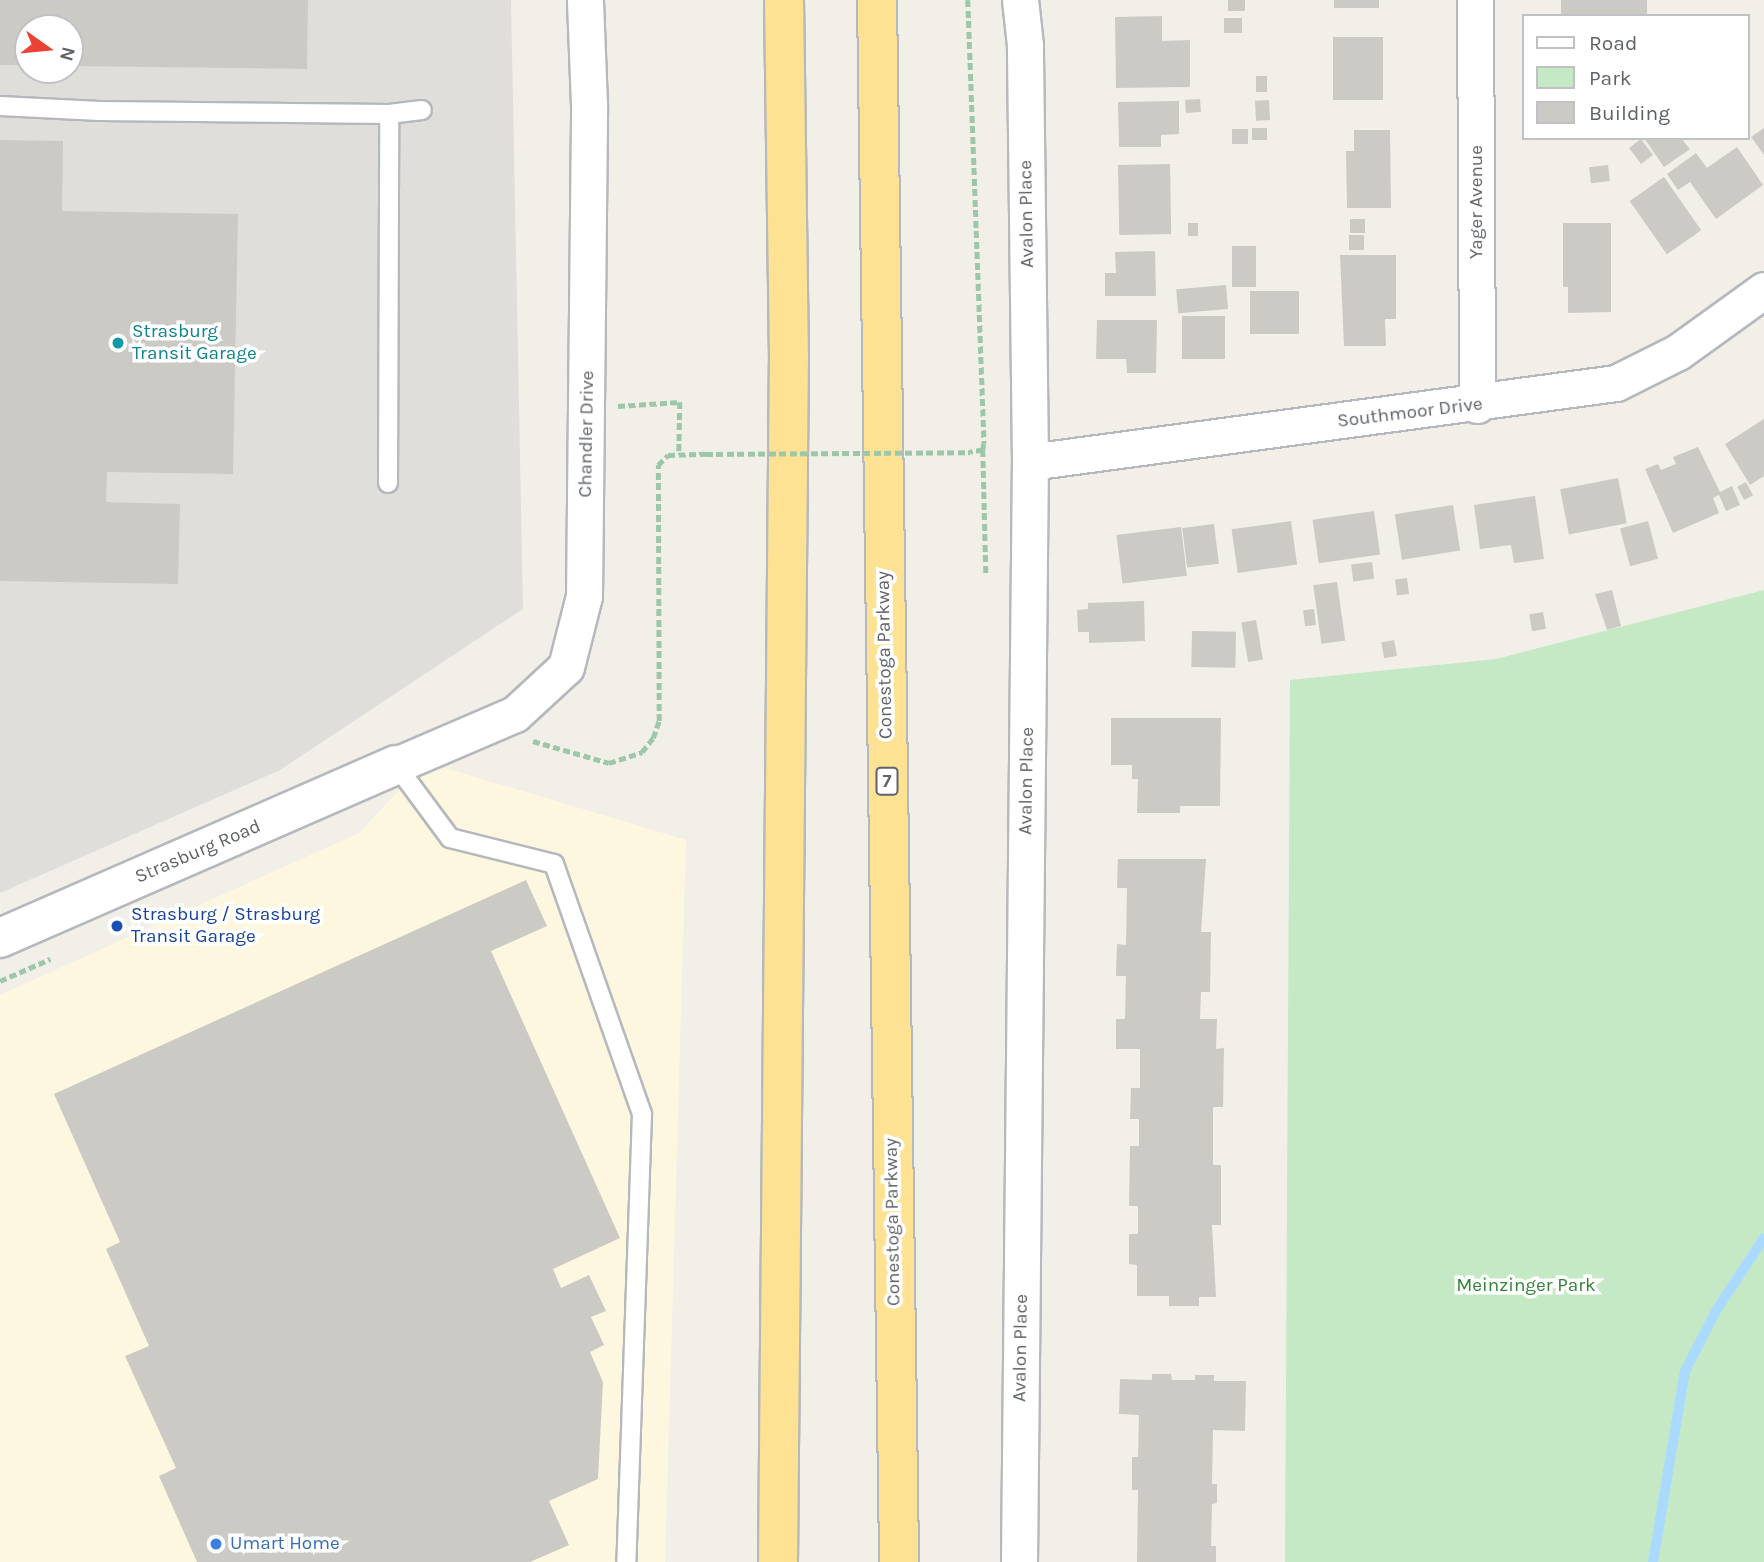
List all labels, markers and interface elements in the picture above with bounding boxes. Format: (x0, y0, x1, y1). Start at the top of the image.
north arrow (14, 14, 84, 84)
legend (1522, 14, 1750, 140)
text: Road (1589, 31, 1637, 55)
text: N (55, 44, 80, 63)
text: Park (1589, 66, 1632, 90)
text: Building (1589, 101, 1670, 125)
street label: Yager Avenue (1466, 145, 1488, 259)
street label: Avalon Place (1015, 160, 1039, 268)
place label: Strasburg Transit Garage (132, 321, 257, 365)
marker: Strasburg Transit Garage (110, 335, 126, 351)
street label: Chandler Drive (574, 370, 600, 498)
street label: Southmoor Drive (1336, 393, 1484, 433)
street label: Conestoga Parkway (872, 571, 898, 739)
street label: Avalon Place (1015, 727, 1039, 835)
road number: 7 (875, 766, 899, 796)
street label: Strasburg Road (132, 815, 264, 889)
place label: Strasburg / Strasburg Transit Garage (131, 904, 320, 948)
marker: Strasburg / Strasburg Transit Garage (109, 918, 125, 934)
street label: Conestoga Parkway (880, 1138, 906, 1306)
park label: Meinzinger Park (1456, 1275, 1596, 1297)
street label: Avalon Place (1009, 1294, 1033, 1402)
place label: Umart Home (230, 1533, 340, 1555)
marker: Umart Home (208, 1536, 224, 1552)

